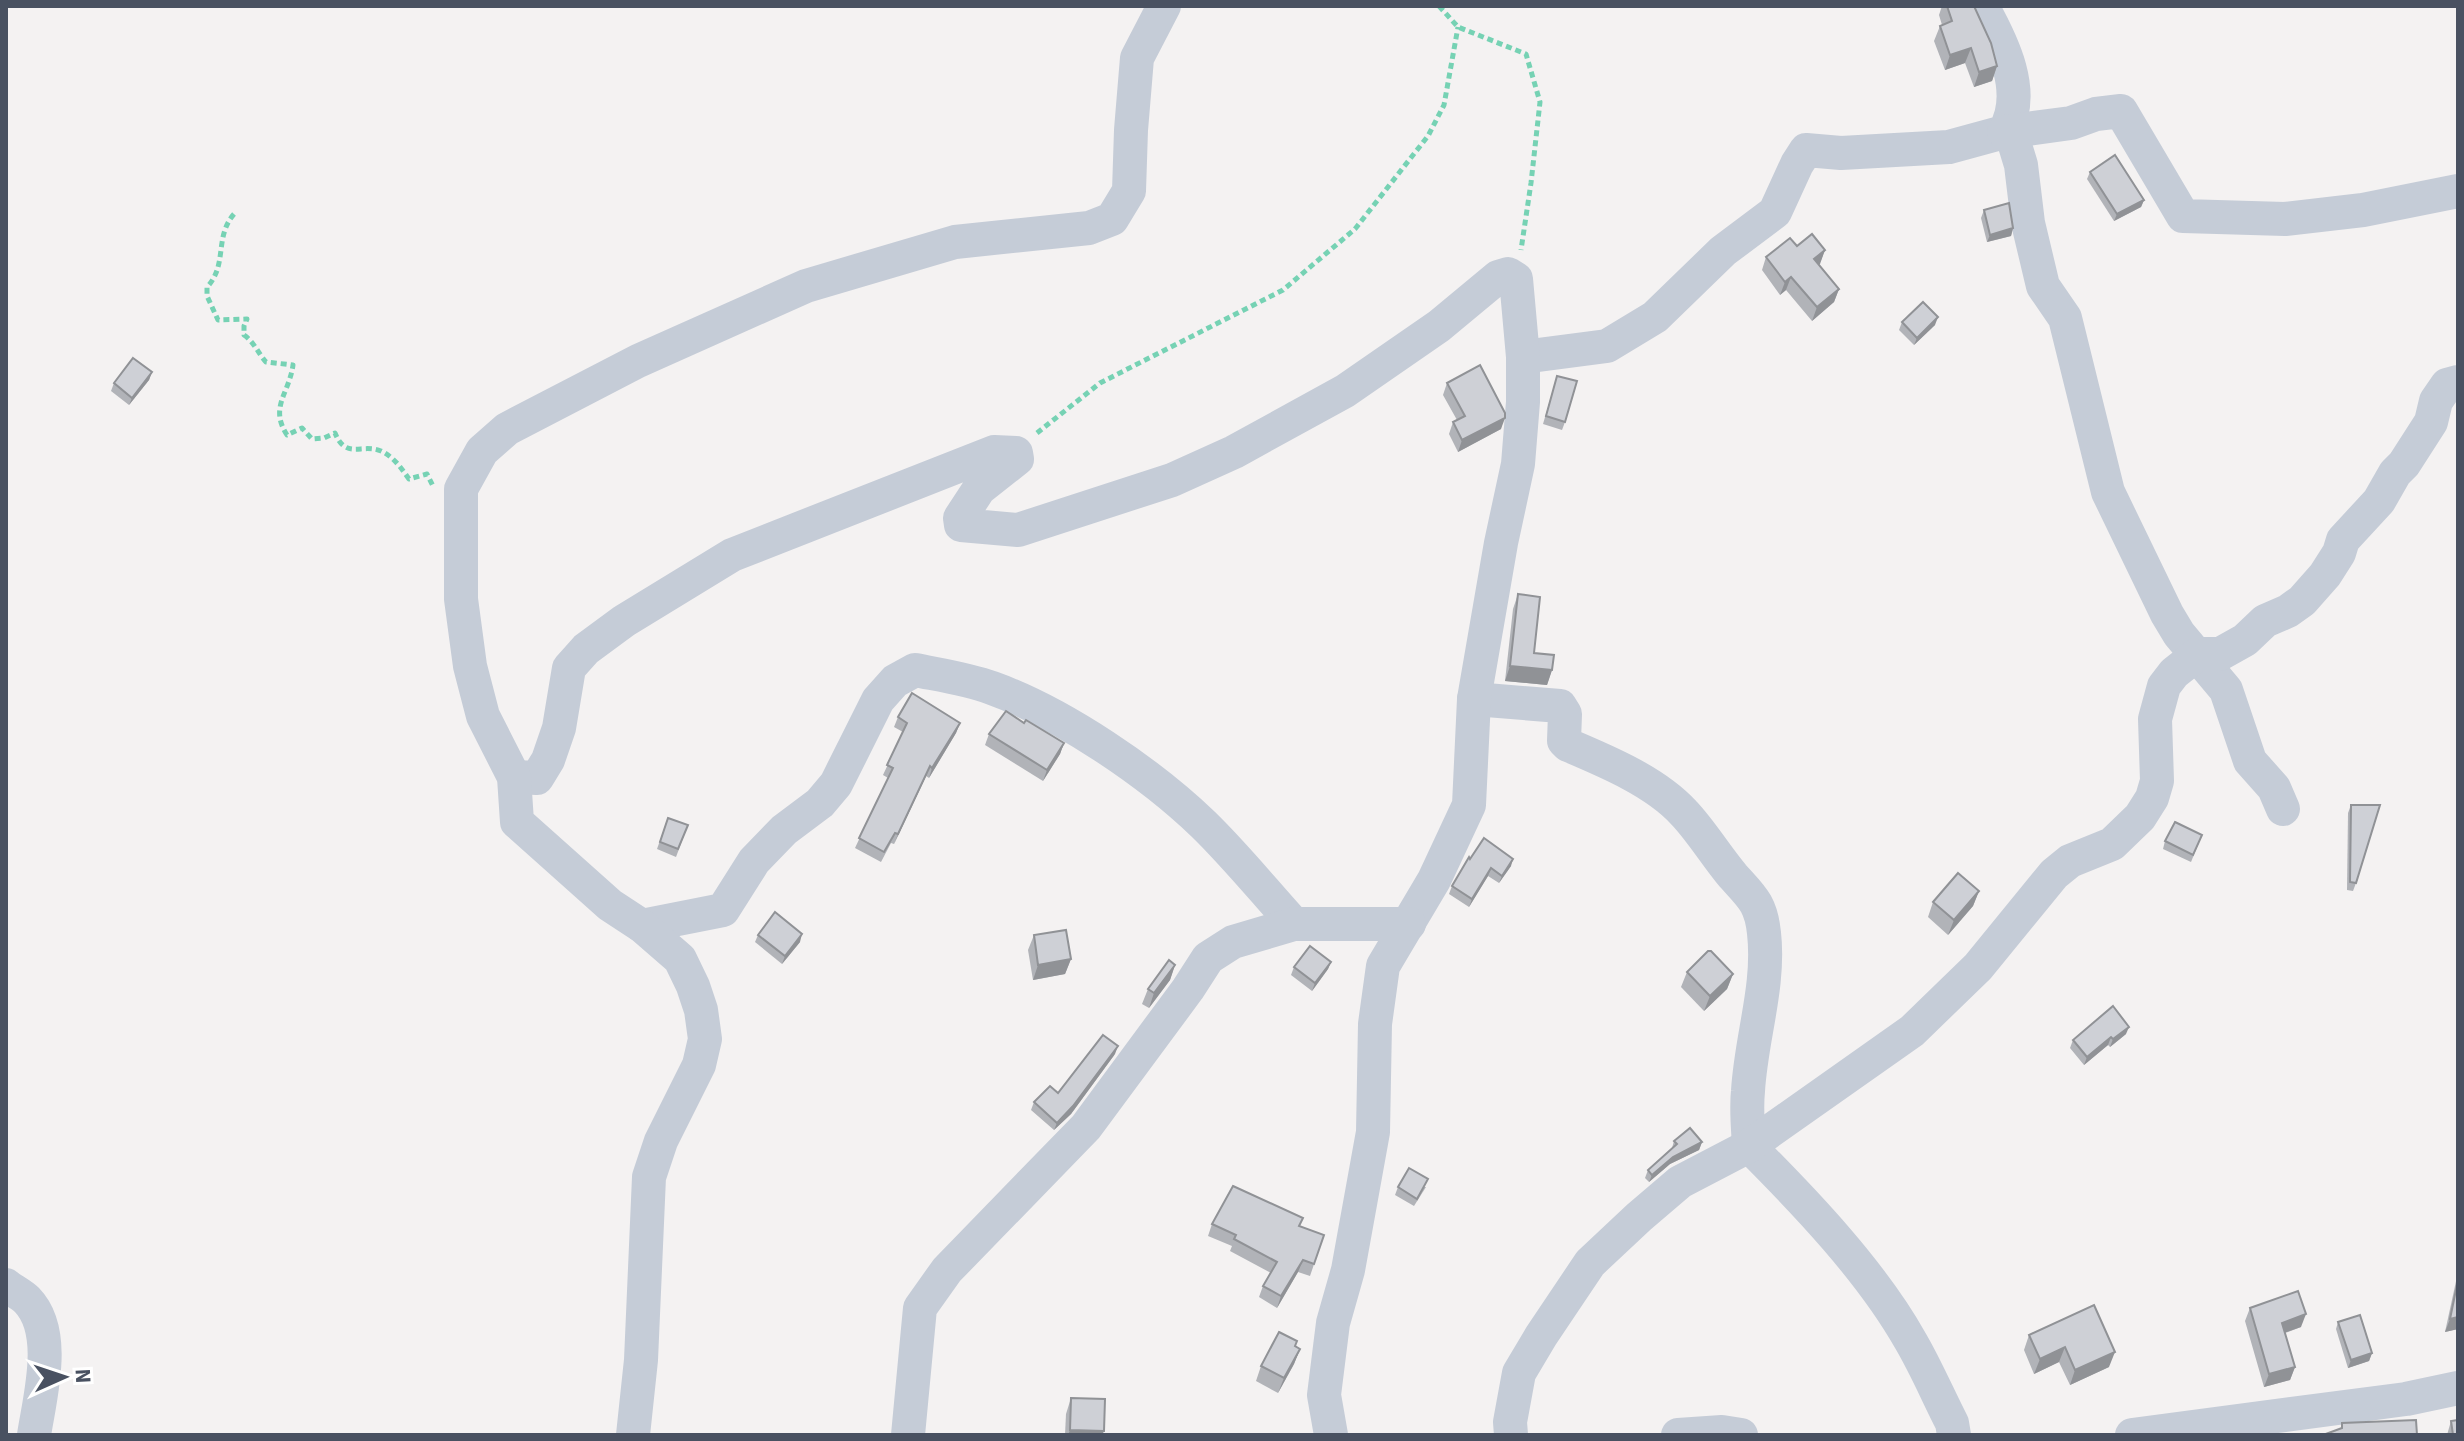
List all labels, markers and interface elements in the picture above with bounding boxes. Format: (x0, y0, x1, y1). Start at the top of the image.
north arrow (24, 1337, 104, 1417)
text: N (67, 1368, 99, 1384)

